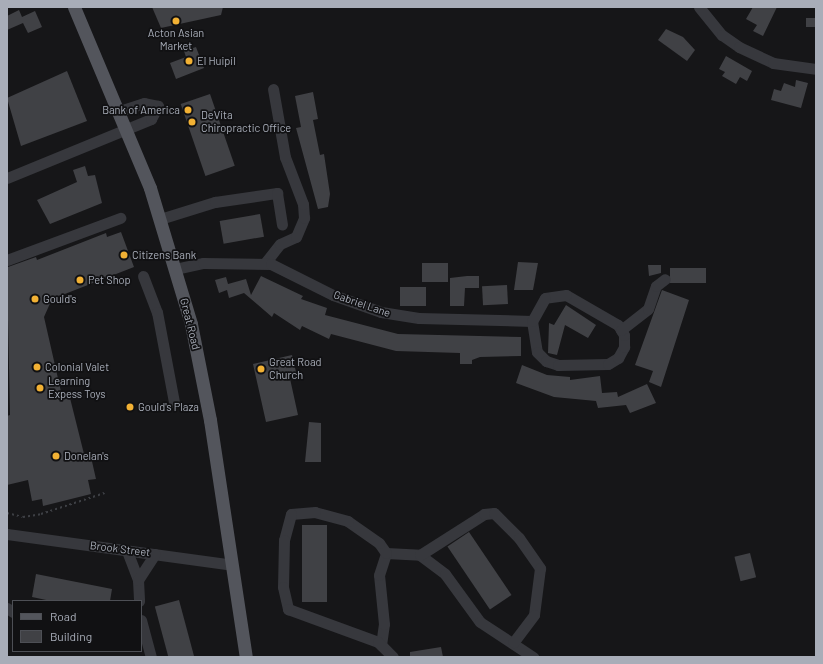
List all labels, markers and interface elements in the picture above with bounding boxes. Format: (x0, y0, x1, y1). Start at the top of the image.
marker: Acton Asian Market (171, 16, 181, 26)
place label: Acton Asian Market (148, 27, 204, 53)
place label: El Huipil (197, 54, 236, 68)
marker: El Huipil (184, 56, 194, 66)
place label: Bank of America (102, 103, 180, 117)
marker: Bank of America (183, 105, 193, 115)
place label: DeVita Chiropractic Office (201, 109, 291, 135)
marker: DeVita Chiropractic Office (186, 116, 198, 128)
place label: Citizens Bank (132, 248, 196, 262)
marker: Citizens Bank (119, 250, 129, 260)
place label: Pet Shop (88, 273, 131, 287)
marker: Pet Shop (75, 275, 85, 285)
street label: Gabriel Lane (332, 288, 392, 320)
place label: Gould's (43, 292, 77, 306)
marker: Gould's (30, 294, 40, 304)
street label: Great Road (177, 297, 203, 351)
place label: Great Road Church (269, 356, 322, 382)
place label: Colonial Valet (45, 360, 109, 374)
marker: Colonial Valet (32, 362, 42, 372)
marker: Great Road Church (256, 364, 266, 374)
place label: Learning Expess Toys (48, 375, 106, 401)
marker: Learning Expess Toys (35, 383, 45, 393)
place label: Gould's Plaza (138, 400, 199, 414)
marker: Gould's Plaza (125, 402, 135, 412)
place label: Donelan's (64, 449, 109, 463)
marker: Donelan's (51, 451, 61, 461)
street label: Brook Street (89, 539, 151, 559)
legend (12, 600, 142, 652)
text: Road (50, 609, 77, 623)
text: Building (50, 629, 92, 643)

